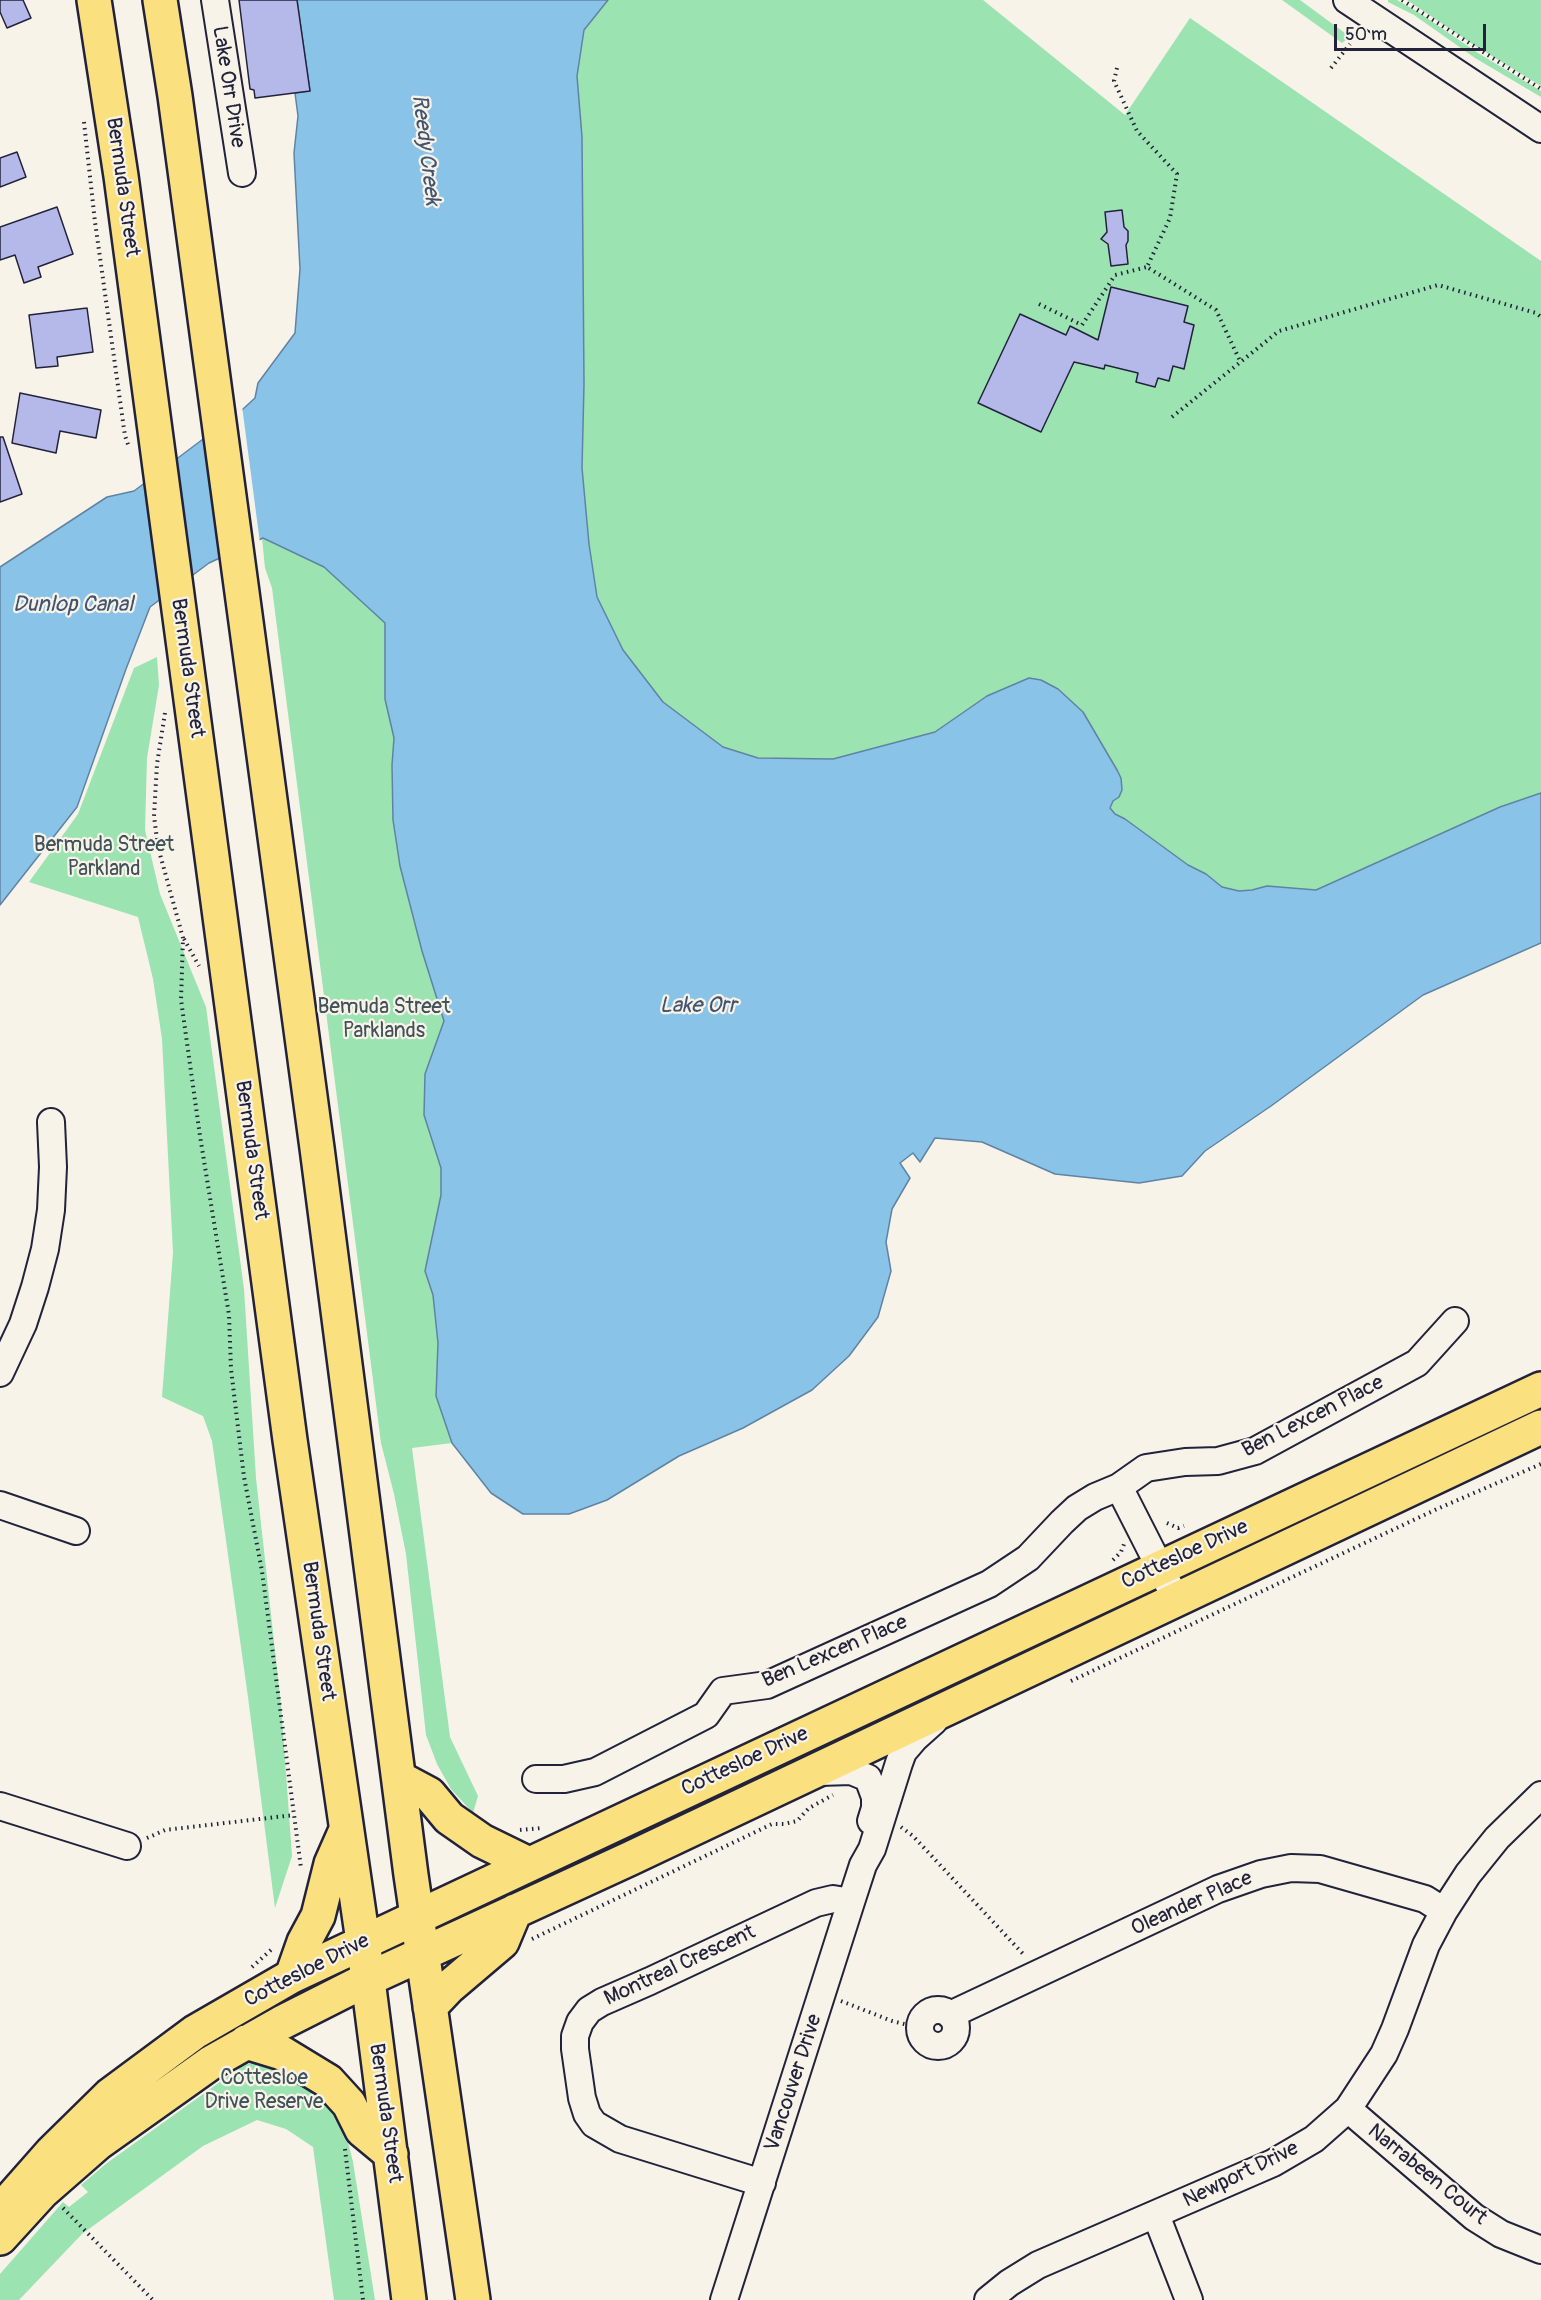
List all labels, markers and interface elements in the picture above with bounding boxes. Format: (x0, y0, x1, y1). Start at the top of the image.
scale bar (1337, 12, 1488, 50)
text: 50 m (1345, 23, 1387, 46)
street label: Lake Orr Drive (206, 24, 250, 150)
water label: Reedy Creek (405, 93, 445, 207)
street label: Bermuda Street (100, 116, 144, 258)
water label: Dunlop Canal (13, 592, 133, 618)
street label: Bermuda Street (165, 597, 209, 739)
park label: Bermuda Street Parkland (34, 833, 174, 883)
water label: Lake Orr (659, 993, 737, 1019)
park label: Bemuda Street Parklands (318, 995, 450, 1045)
street label: Bermuda Street (229, 1079, 273, 1221)
street label: Ben Lexcen Place (1238, 1371, 1388, 1463)
street label: Cottesloe Drive (1118, 1515, 1252, 1595)
street label: Bermuda Street (296, 1560, 340, 1702)
street label: Ben Lexcen Place (759, 1610, 911, 1694)
street label: Cottesloe Drive (678, 1722, 812, 1802)
street label: Oleander Place (1127, 1866, 1257, 1942)
street label: Montreal Crescent (601, 1920, 759, 2012)
street label: Cottesloe Drive (240, 1929, 374, 2013)
street label: Vancouver Drive (760, 2011, 828, 2155)
street label: Bermuda Street (363, 2042, 407, 2184)
park label: Cottesloe Drive Reserve (205, 2066, 323, 2116)
street label: Narrabeen Court (1362, 2119, 1492, 2231)
street label: Newport Drive (1179, 2136, 1303, 2214)

